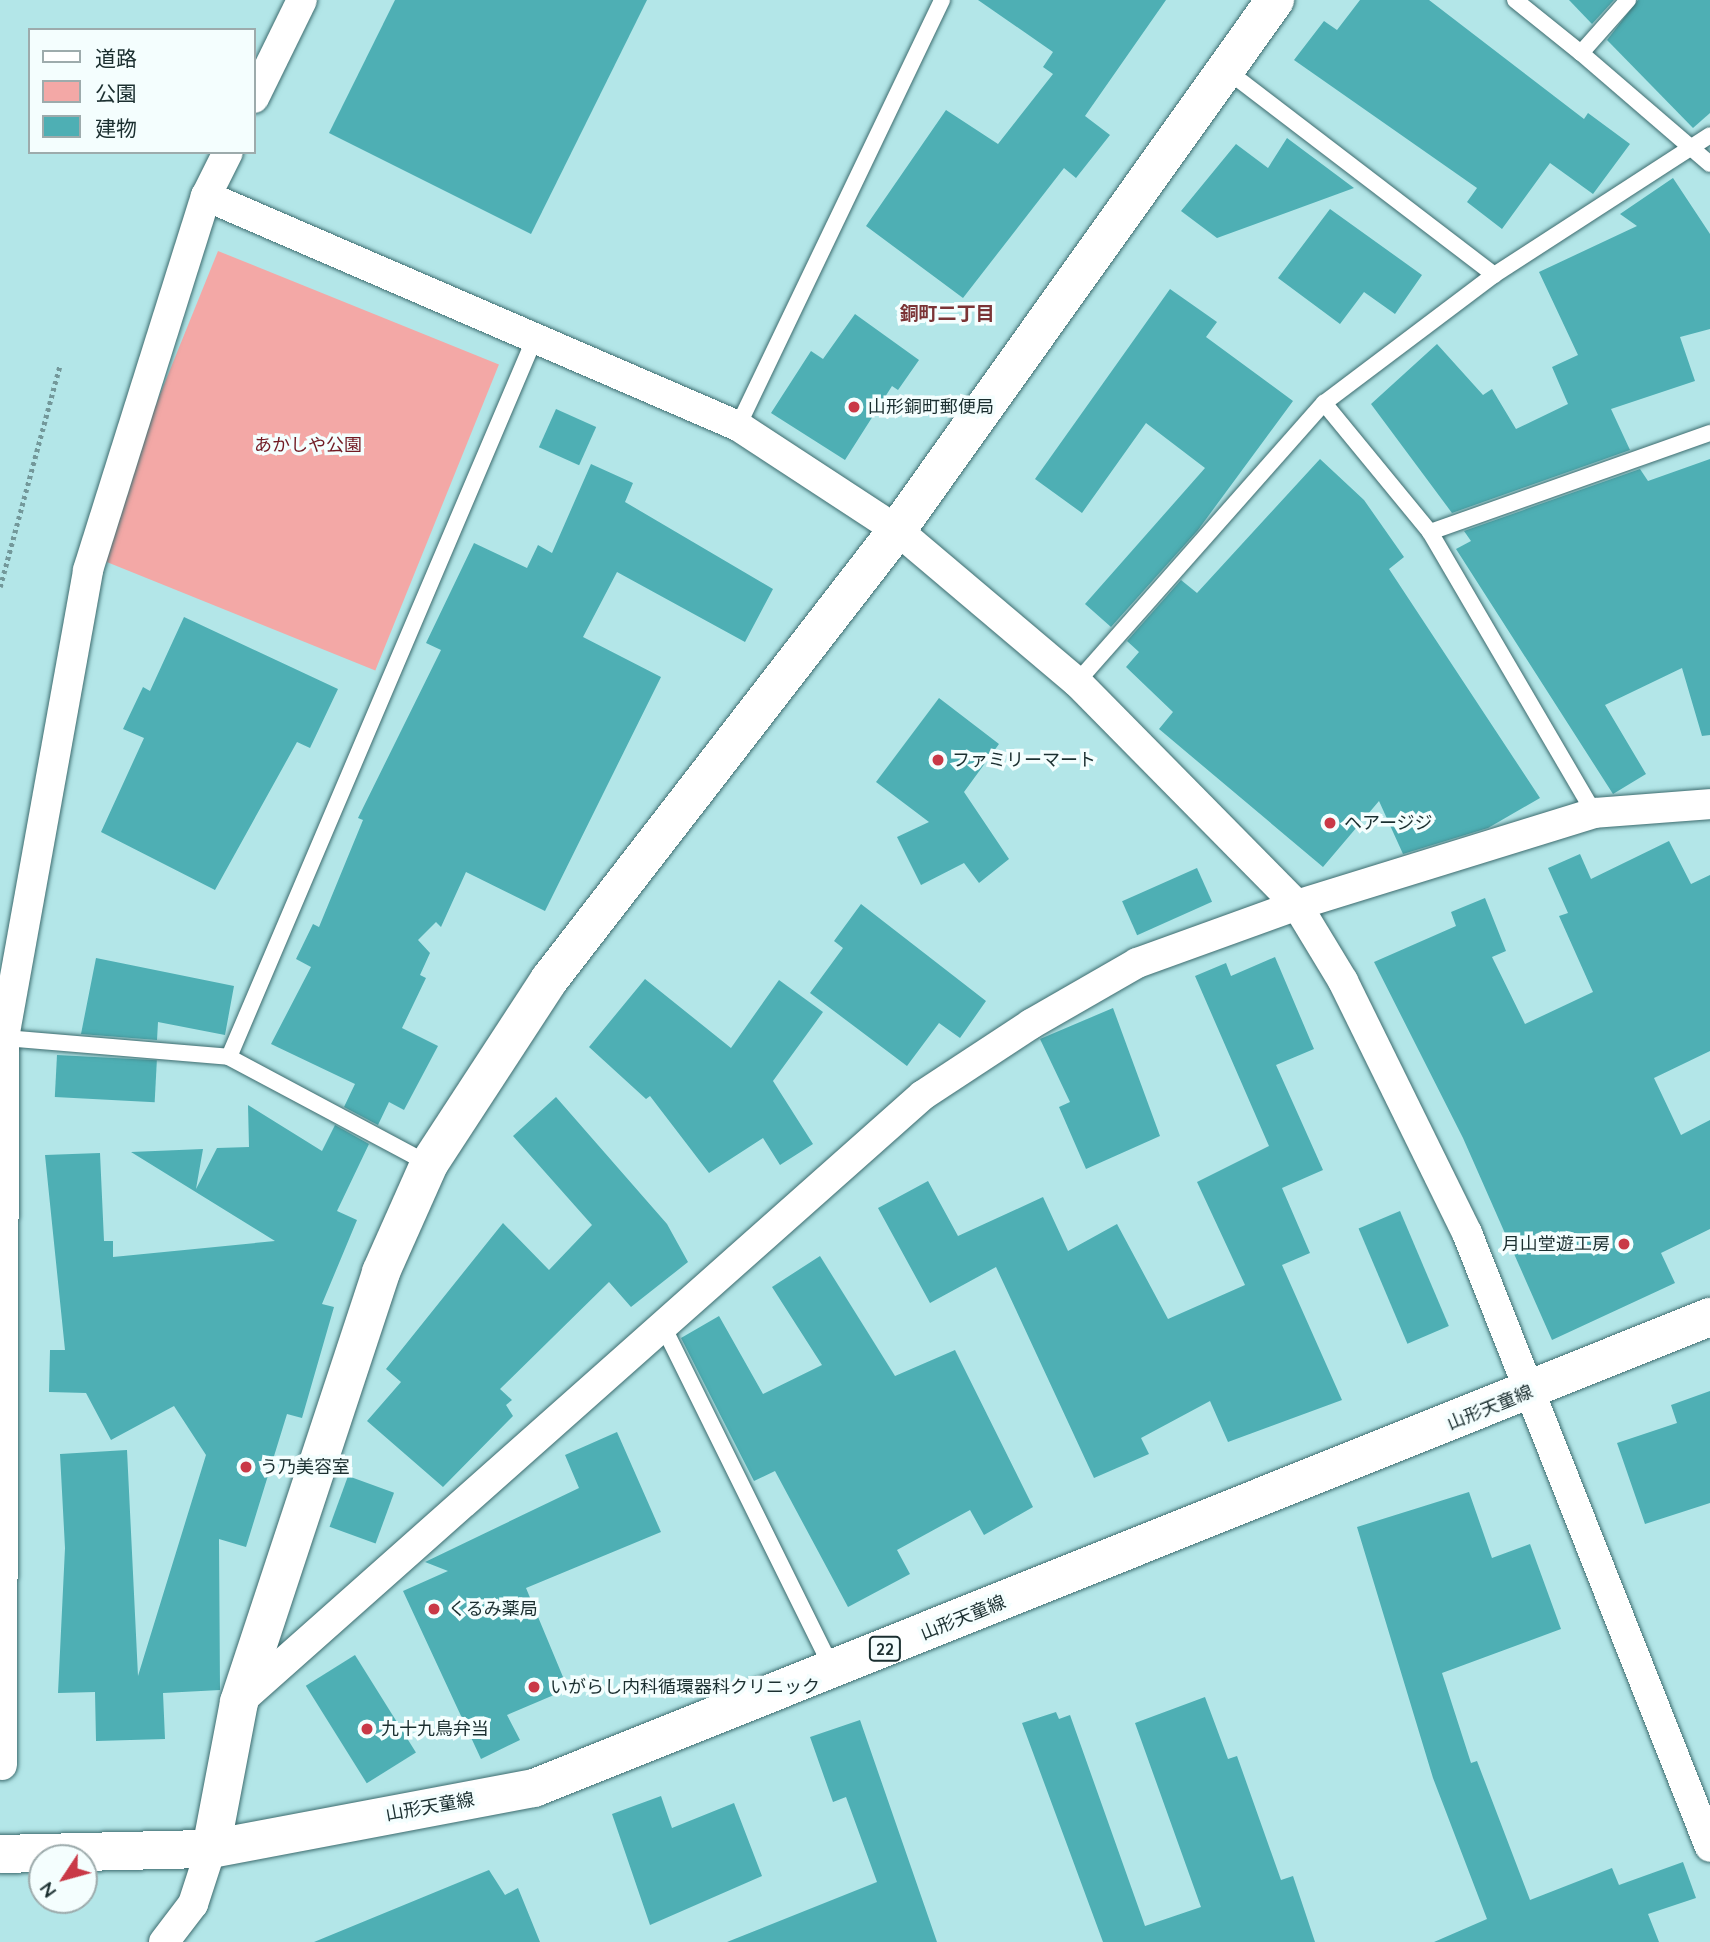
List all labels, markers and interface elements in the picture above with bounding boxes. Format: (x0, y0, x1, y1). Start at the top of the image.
legend (28, 28, 256, 154)
text: 道路 (95, 45, 137, 71)
text: 公園 (95, 80, 137, 106)
text: 建物 (95, 115, 137, 141)
district label: 銅町二丁目 (900, 303, 994, 325)
place label: 山形銅町郵便局 (868, 396, 994, 418)
marker: 山形銅町郵便局 (846, 399, 862, 415)
park label: あかしや公園 (254, 434, 362, 456)
place label: ファミリーマート (952, 749, 1096, 771)
marker: ファミリーマート (930, 752, 946, 768)
place label: ヘアージジ (1344, 812, 1433, 834)
marker: ヘアージジ (1322, 815, 1338, 831)
place label: 月山堂遊工房 (1502, 1233, 1610, 1255)
marker: 月山堂遊工房 (1616, 1236, 1632, 1252)
street label: 山形天童線 (1444, 1381, 1536, 1435)
place label: う乃美容室 (260, 1456, 350, 1478)
marker: う乃美容室 (238, 1459, 254, 1475)
street label: 山形天童線 (917, 1591, 1009, 1645)
place label: くるみ薬局 (448, 1598, 538, 1620)
marker: くるみ薬局 (426, 1601, 442, 1617)
road number: 22 (868, 1637, 903, 1662)
place label: いがらし内科循環器科クリニック (550, 1676, 820, 1698)
marker: いがらし内科循環器科クリニック (524, 1677, 544, 1697)
place label: 九十九鳥弁当 (381, 1718, 489, 1740)
marker: 九十九鳥弁当 (359, 1721, 375, 1737)
street label: 山形天童線 (384, 1789, 476, 1825)
north arrow (28, 1844, 98, 1914)
text: N (34, 1877, 61, 1903)

